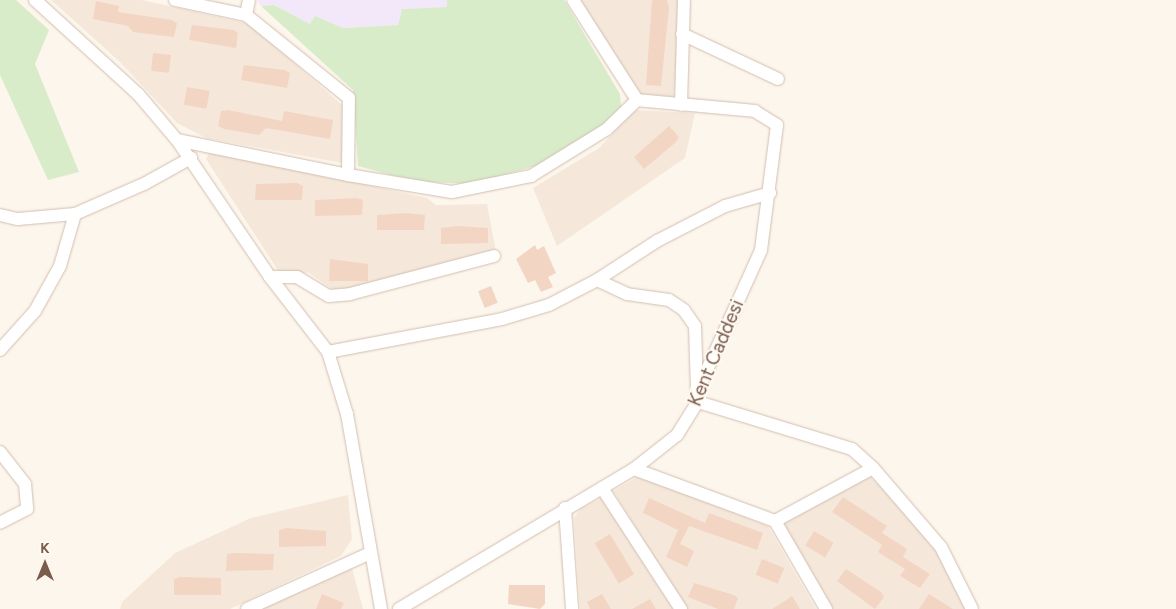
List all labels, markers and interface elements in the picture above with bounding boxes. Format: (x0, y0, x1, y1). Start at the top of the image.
street label: Kent Caddesi (683, 296, 749, 410)
north arrow (20, 539, 70, 589)
text: K (40, 540, 50, 557)

